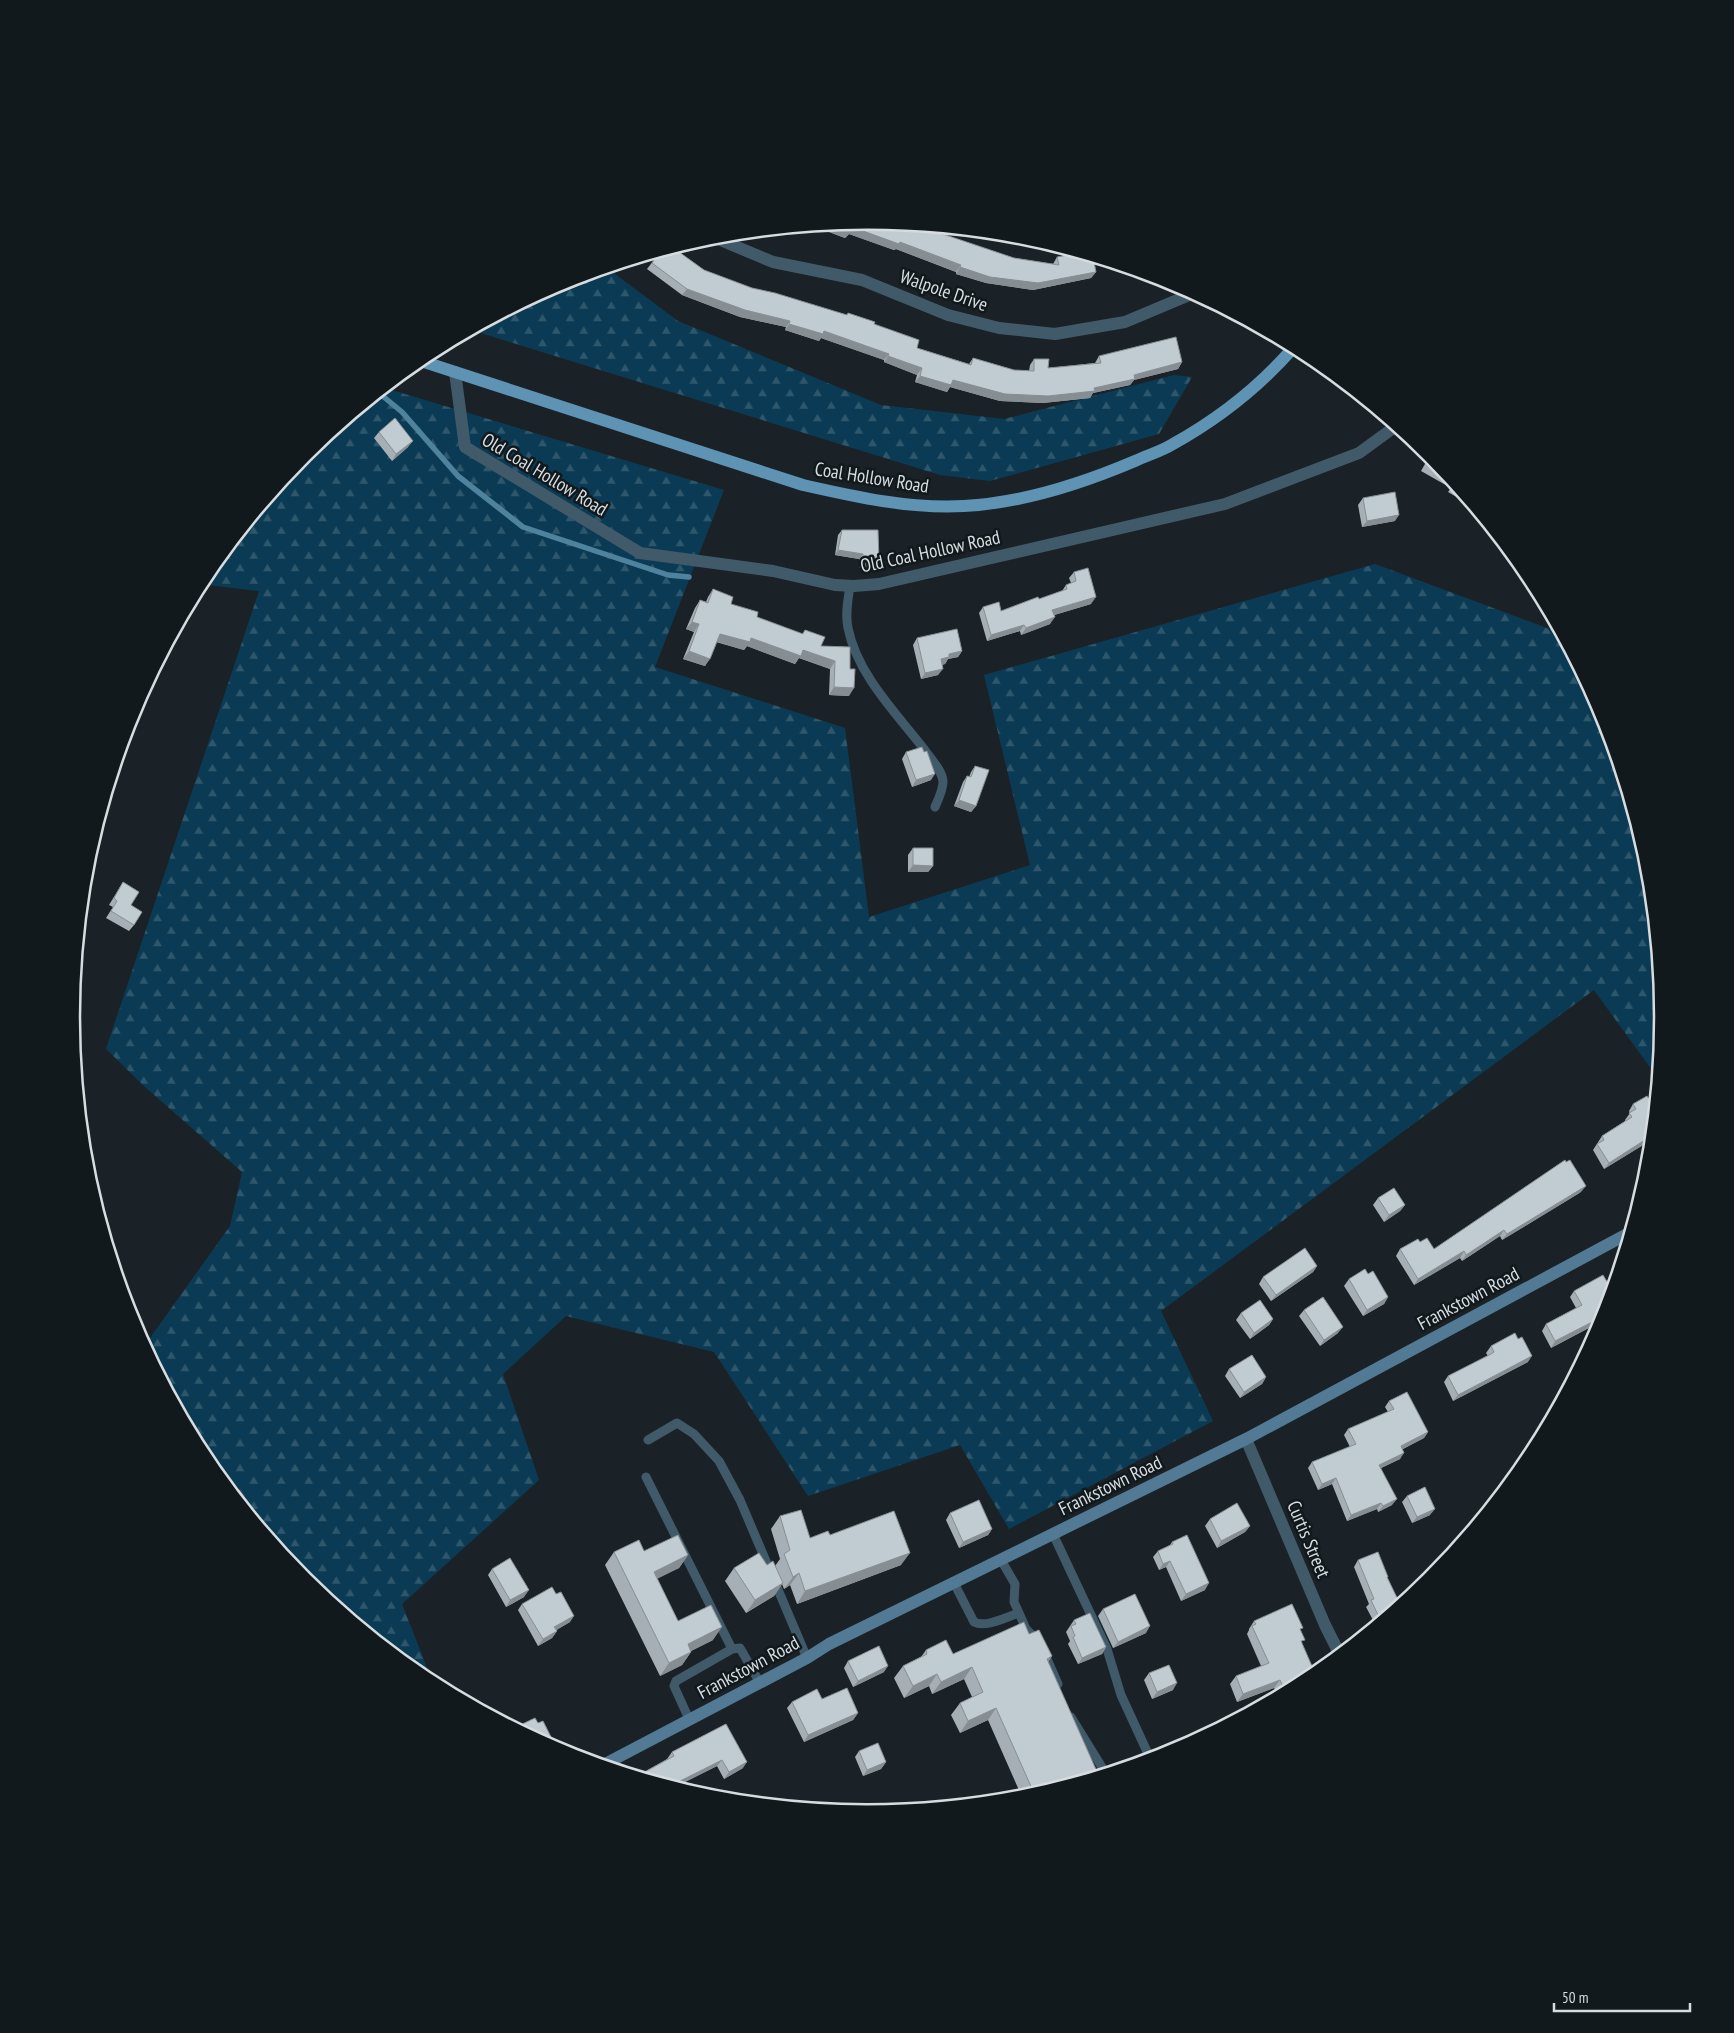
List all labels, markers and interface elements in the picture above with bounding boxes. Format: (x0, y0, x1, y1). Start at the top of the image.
street label: Walpole Drive (897, 264, 991, 316)
street label: Old Coal Hollow Road (478, 427, 612, 521)
street label: Coal Hollow Road (813, 456, 931, 498)
street label: Old Coal Hollow Road (858, 524, 1002, 578)
street label: Frankstown Road (1413, 1261, 1523, 1335)
street label: Frankstown Road (1054, 1450, 1166, 1520)
street label: Curtis Street (1282, 1497, 1336, 1582)
street label: Frankstown Road (693, 1630, 803, 1704)
scale bar (1554, 1980, 1690, 2012)
text: 50 m (1562, 1988, 1588, 2007)

